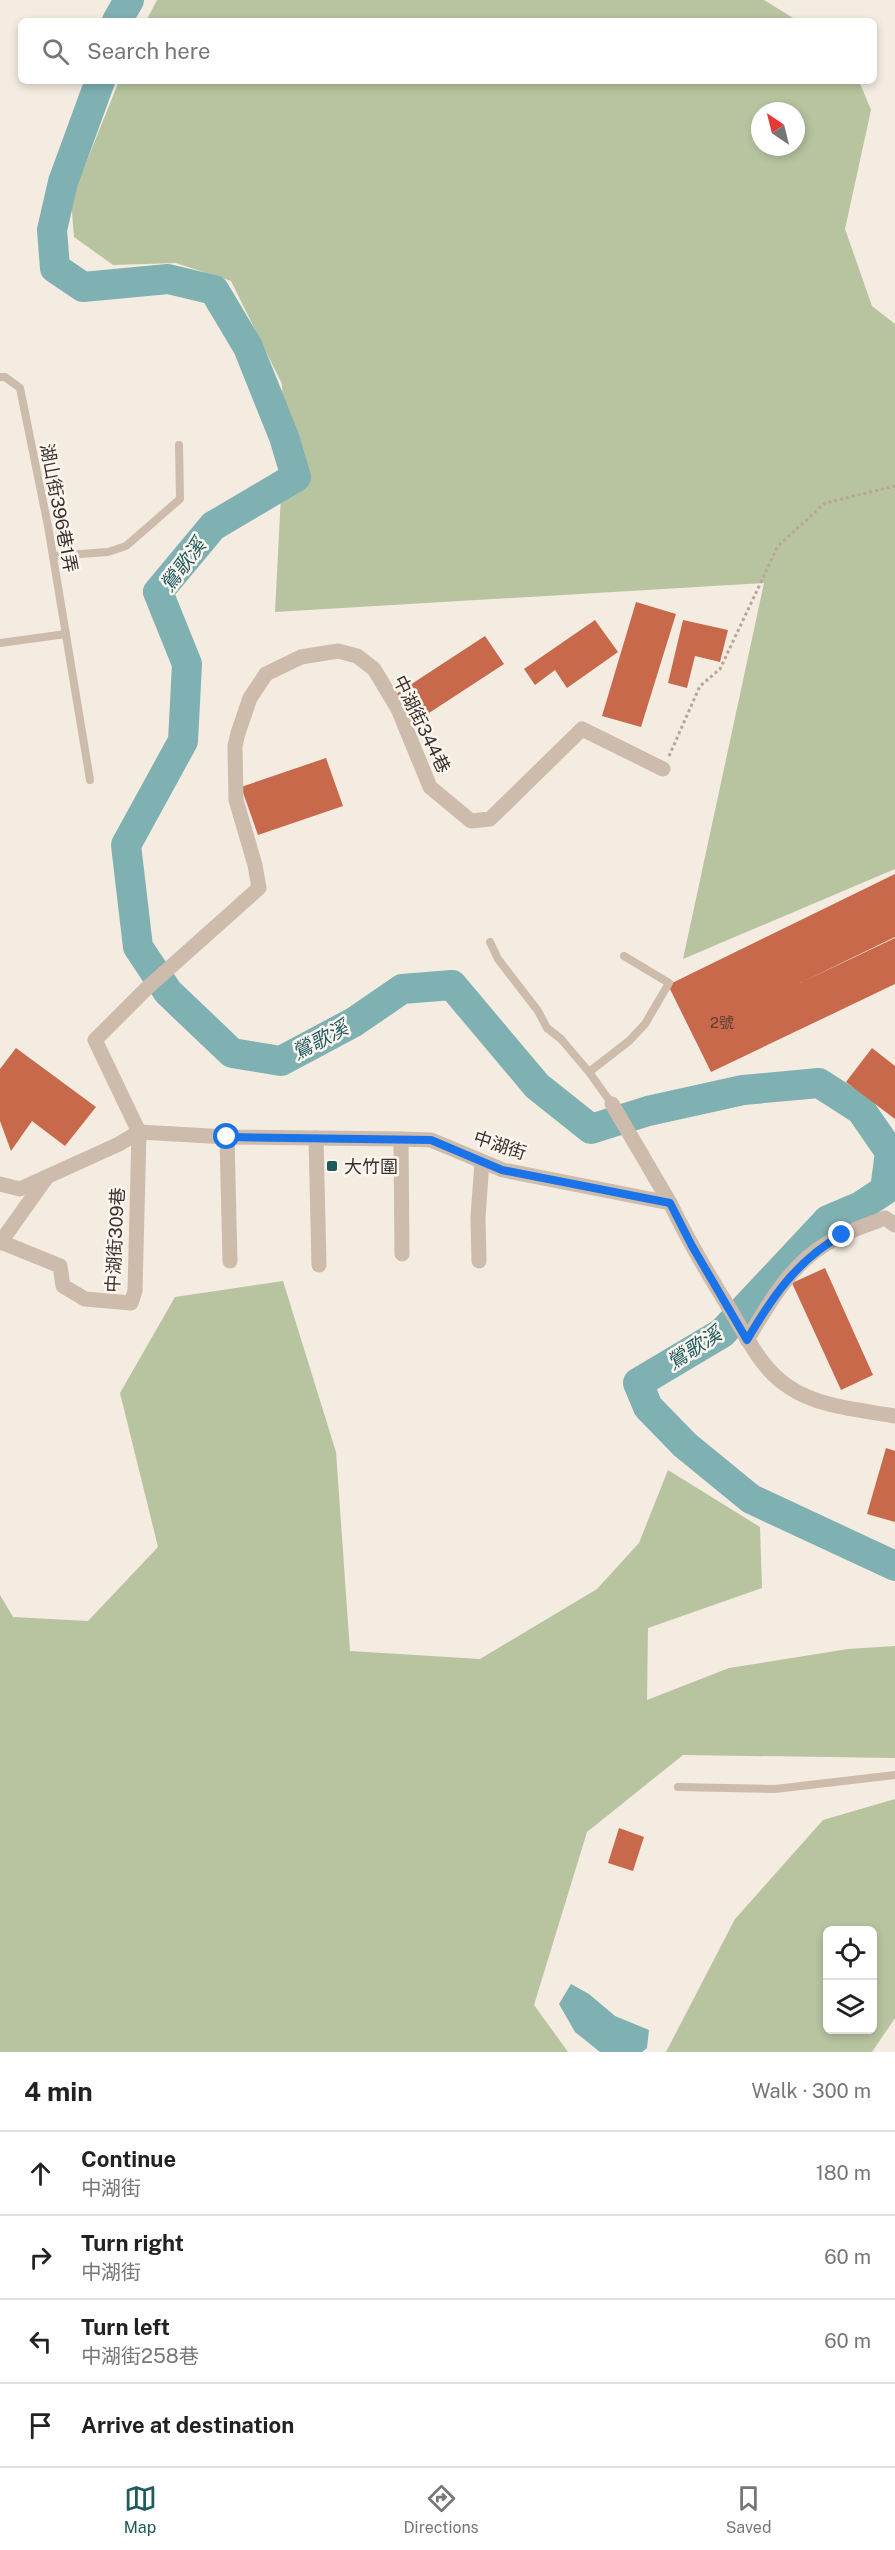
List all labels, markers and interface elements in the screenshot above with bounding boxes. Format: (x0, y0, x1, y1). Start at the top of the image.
search box (18, 18, 877, 84)
icon: search (39, 35, 72, 68)
text: Search here (87, 38, 211, 64)
north arrow (751, 102, 805, 156)
street label: 湖山街396巷1弄 (36, 442, 82, 574)
water label: 鶯歌溪 (155, 531, 212, 596)
street label: 中湖街344巷 (389, 672, 455, 776)
water label: 鶯歌溪 (288, 1014, 355, 1065)
house number: 2號 (710, 1014, 734, 1031)
route start (213, 1123, 239, 1149)
street label: 中湖街 (471, 1127, 529, 1163)
place label: 大竹圍 (344, 1156, 398, 1177)
marker: 大竹圍 (325, 1159, 339, 1173)
street label: 中湖街309巷 (102, 1187, 128, 1293)
route end (828, 1221, 854, 1247)
water label: 鶯歌溪 (662, 1320, 728, 1374)
map controls (823, 1926, 877, 2034)
button: locate (823, 1926, 877, 1980)
button: layers (823, 1980, 877, 2034)
text: 4 min (24, 2076, 93, 2107)
text: Walk · 300 m (751, 2079, 871, 2103)
text: Continue (81, 2146, 176, 2172)
icon: ahead (24, 2157, 57, 2190)
text: 180 m (816, 2161, 871, 2185)
text: 中湖街 (81, 2176, 141, 2200)
text: Turn right (81, 2230, 184, 2256)
icon: right (24, 2241, 57, 2274)
text: 60 m (824, 2245, 871, 2269)
text: 中湖街 (81, 2260, 141, 2284)
text: Turn left (81, 2314, 170, 2340)
icon: left (24, 2325, 57, 2358)
text: 60 m (824, 2329, 871, 2353)
text: 中湖街258巷 (81, 2344, 199, 2368)
icon: arrive (24, 2409, 57, 2442)
text: Arrive at destination (81, 2412, 294, 2438)
tab: Map (124, 2482, 157, 2537)
tab: Directions (404, 2482, 479, 2537)
tab: Saved (726, 2482, 771, 2537)

